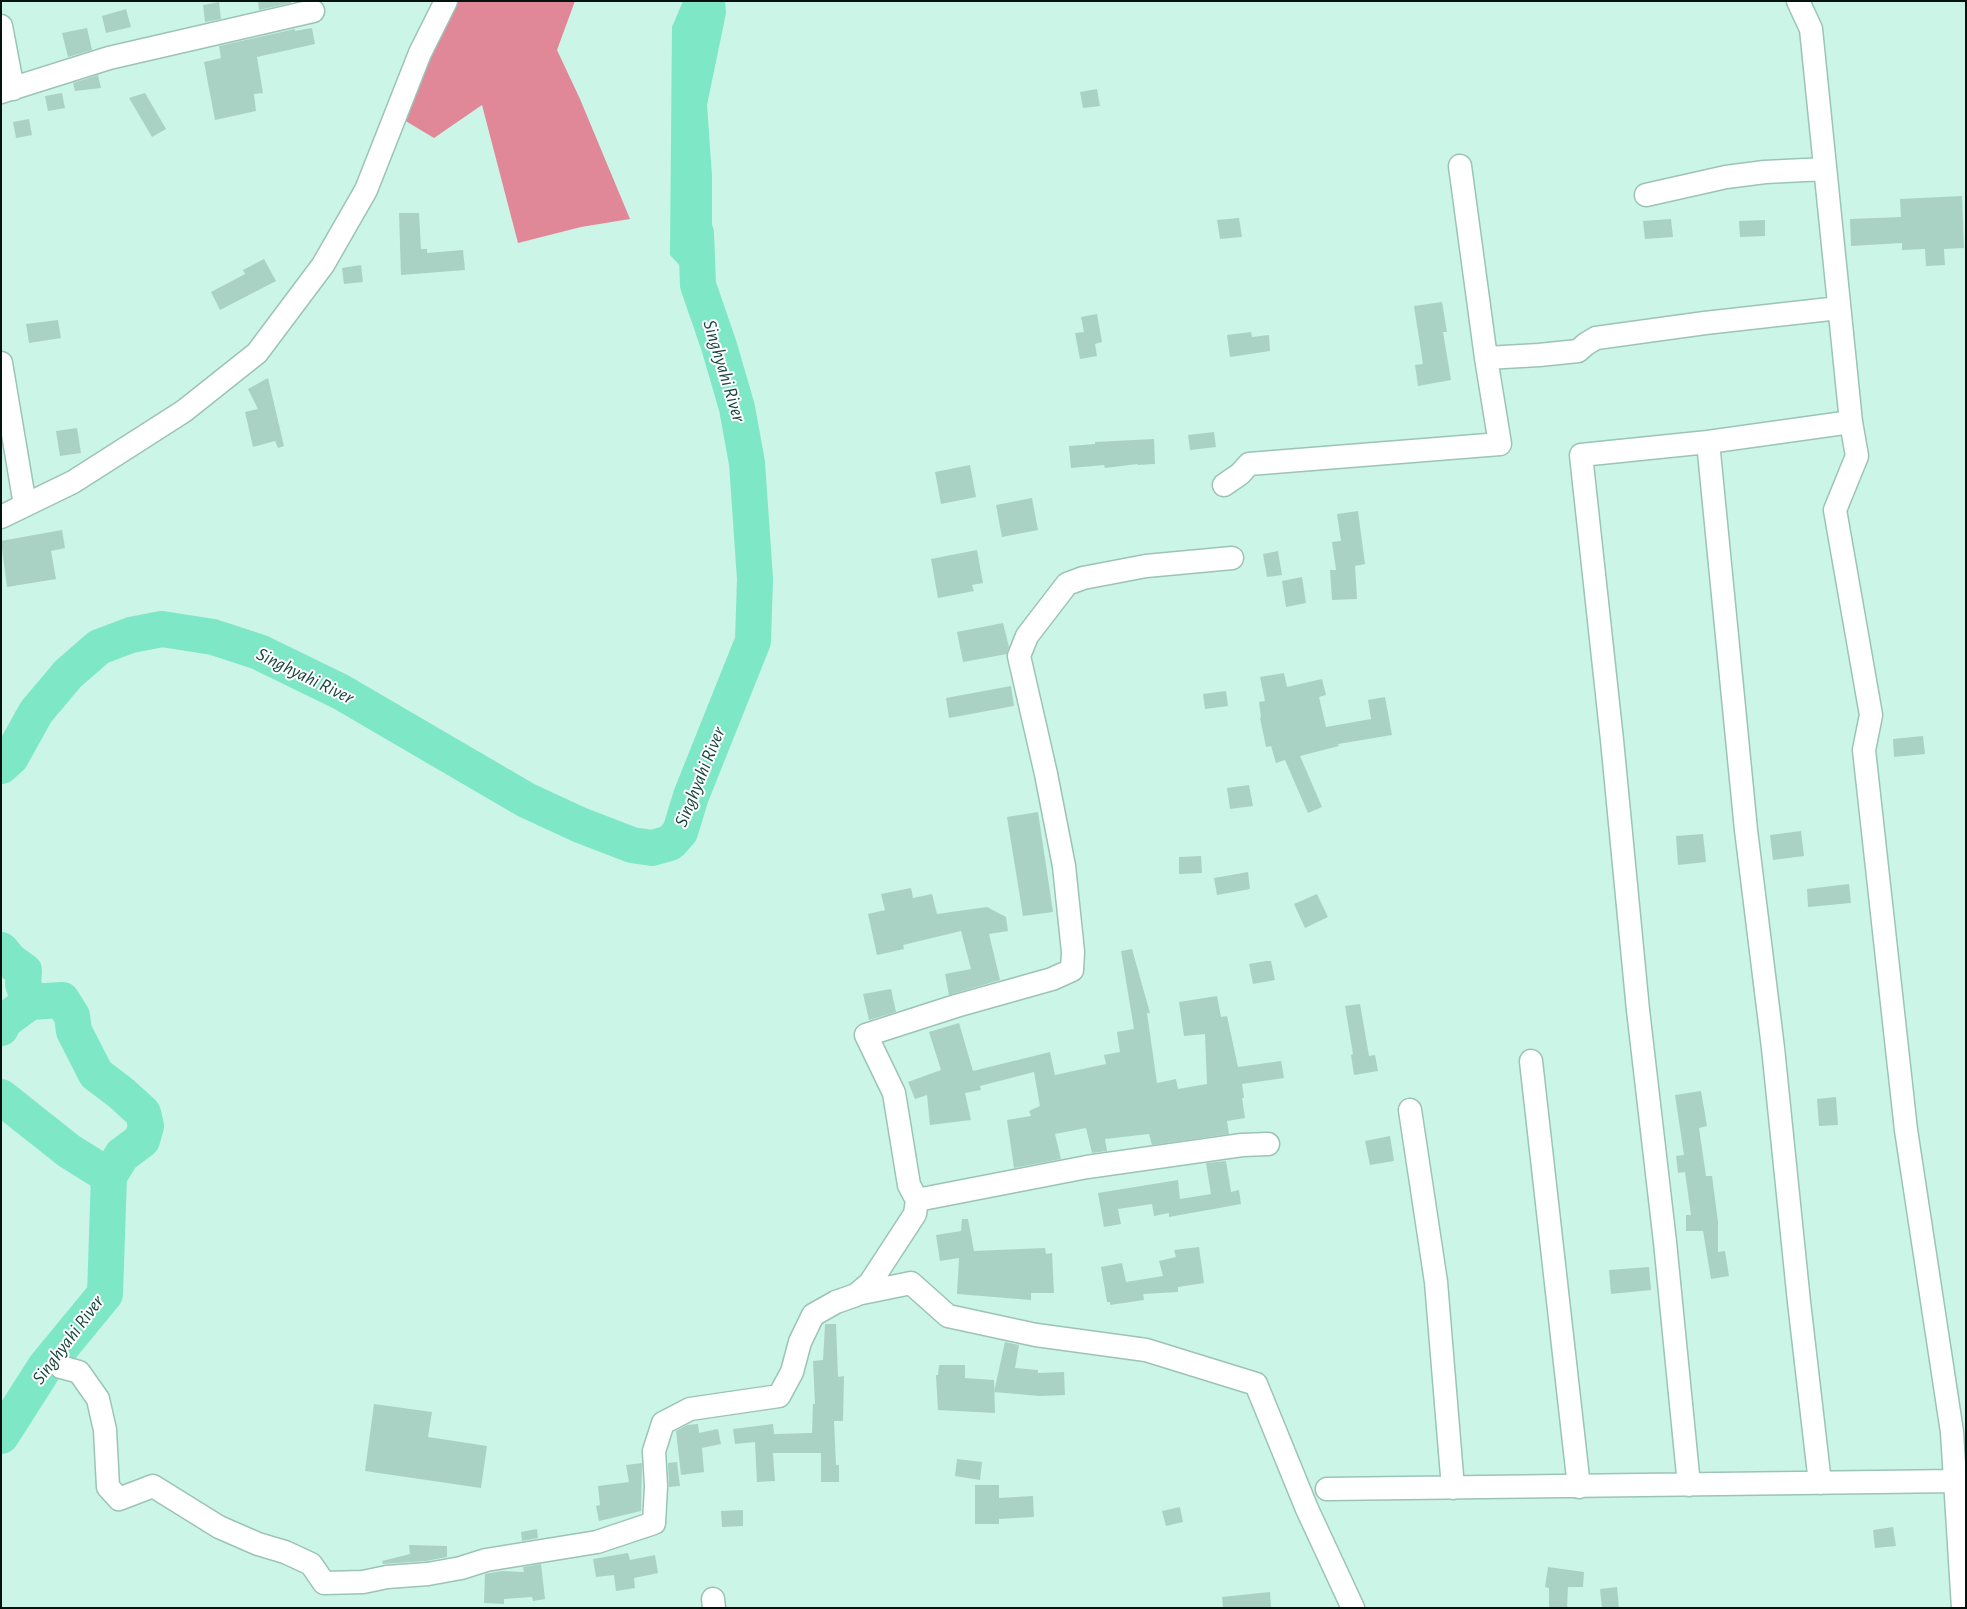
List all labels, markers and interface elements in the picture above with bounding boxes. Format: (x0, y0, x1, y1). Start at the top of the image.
water label: Singhyahi River (698, 317, 750, 425)
water label: Singhyahi River (253, 643, 357, 709)
water label: Singhyahi River (670, 724, 730, 830)
water label: Singhyahi River (27, 1291, 109, 1389)

